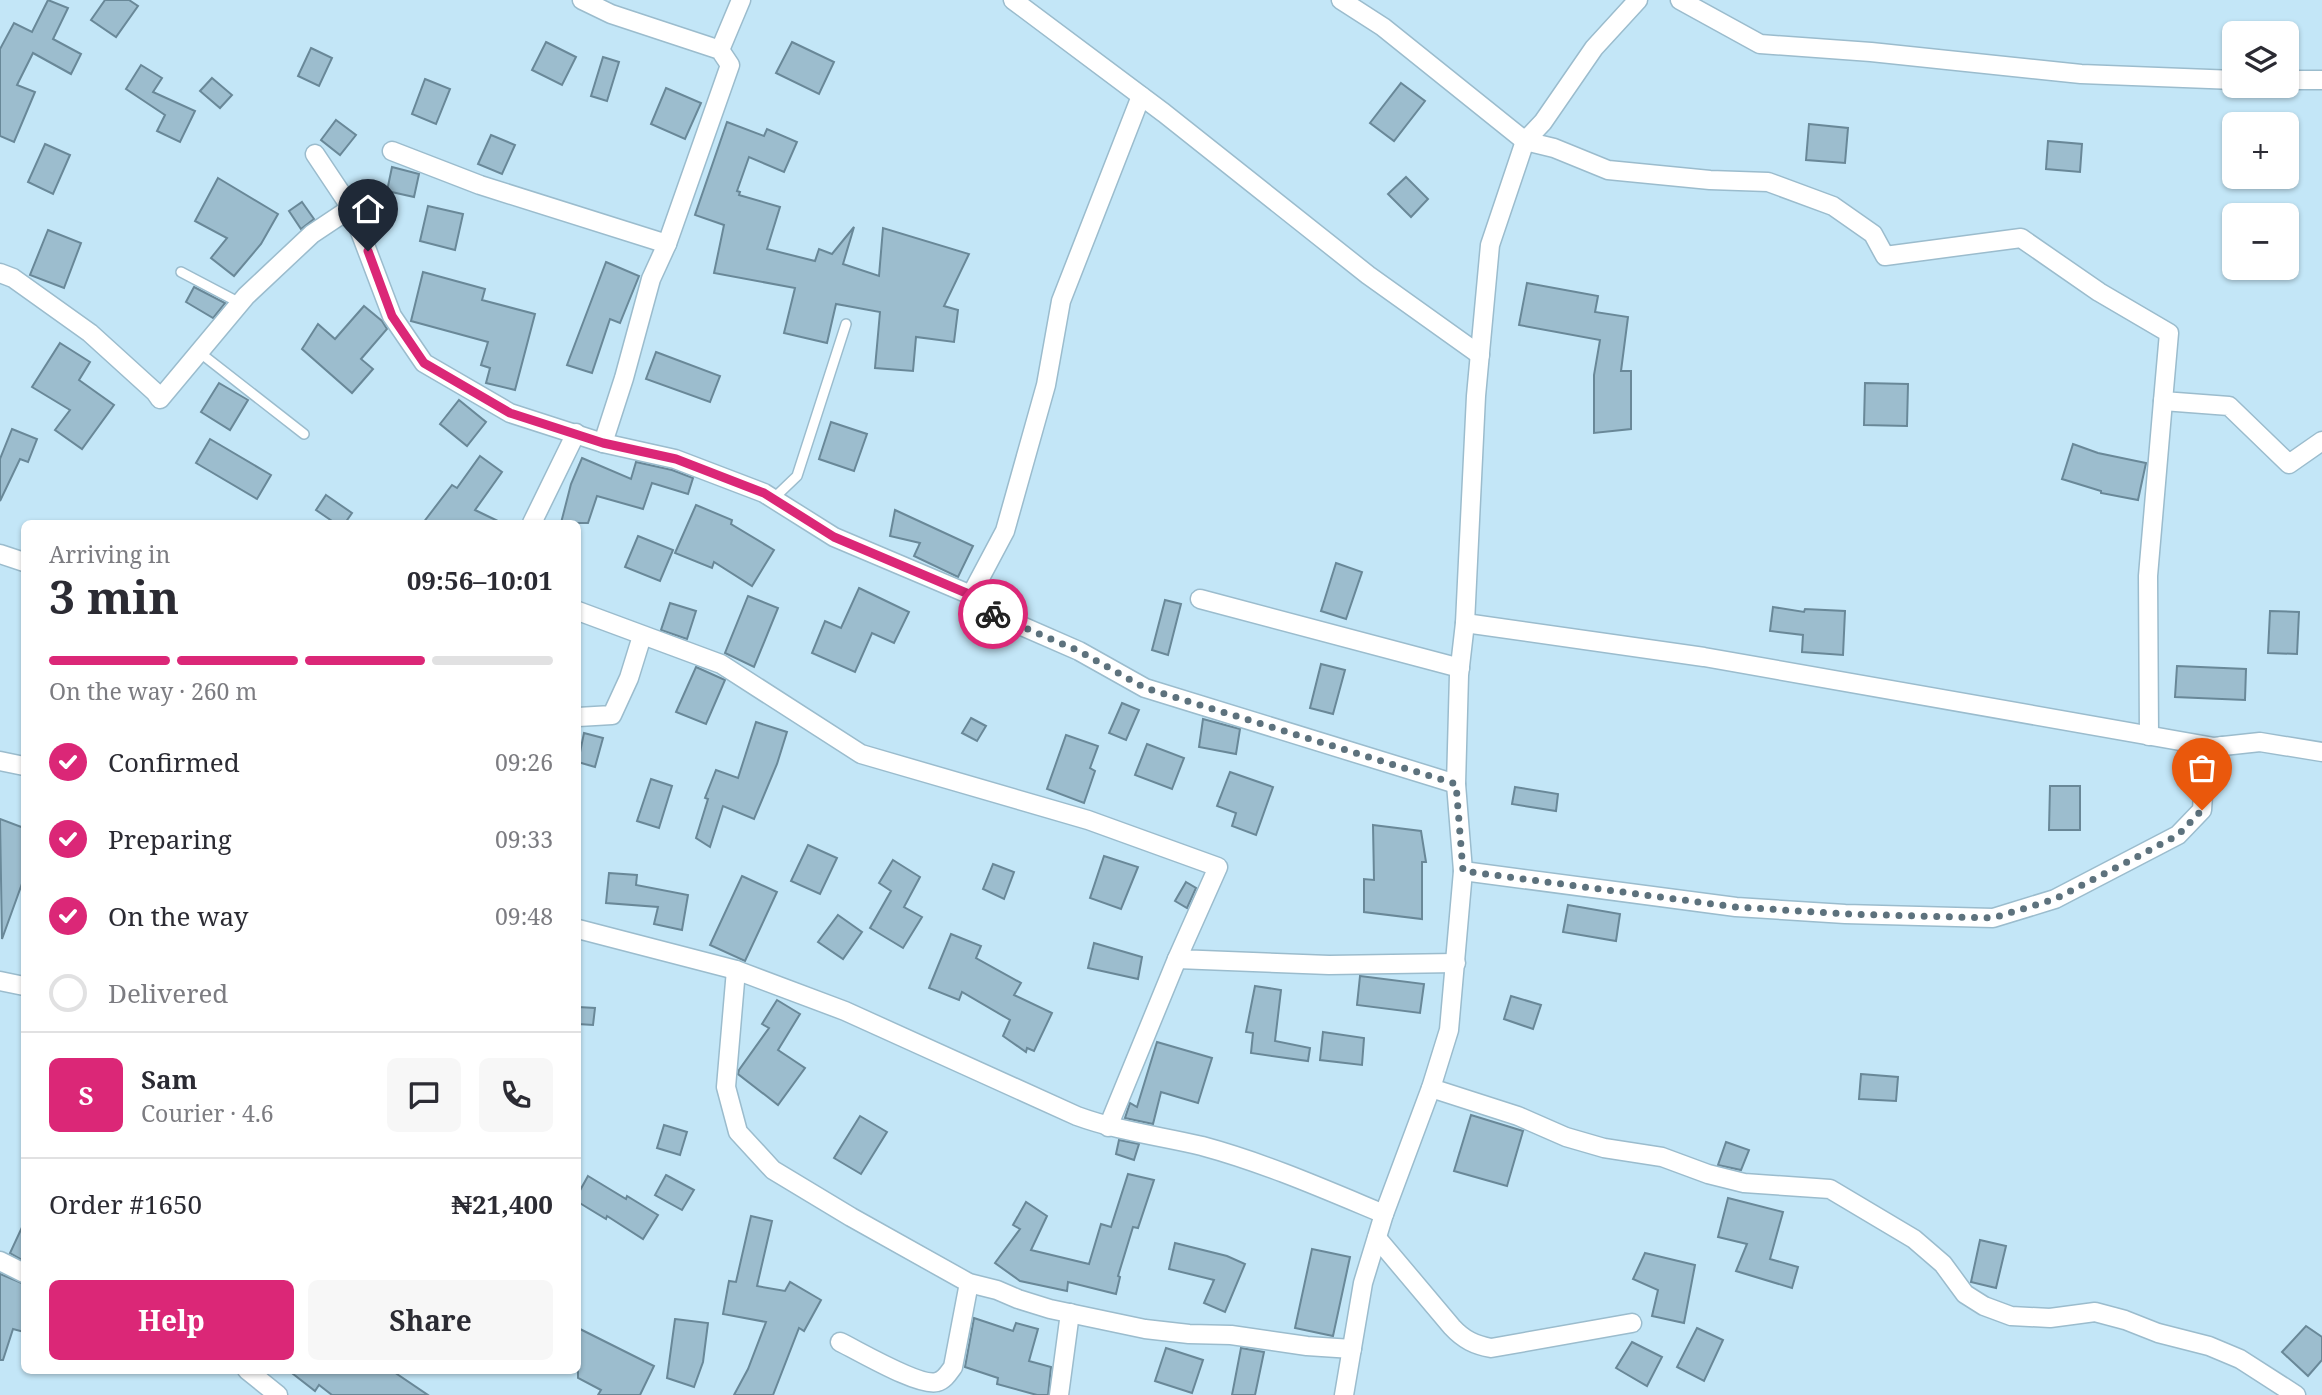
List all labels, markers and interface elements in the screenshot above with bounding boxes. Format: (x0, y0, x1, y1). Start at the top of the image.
map controls (2222, 21, 2299, 280)
button: layers (2222, 21, 2299, 98)
button: + (2222, 112, 2299, 189)
pin (338, 179, 398, 251)
icon: home (349, 190, 387, 228)
button: − (2222, 203, 2299, 280)
text: Arriving in (49, 538, 170, 570)
text: 09:56–10:01 (407, 562, 553, 598)
text: 3 min (49, 565, 179, 627)
courier (958, 579, 1028, 649)
icon: bike (974, 595, 1012, 633)
text: On the way · 260 m (49, 675, 257, 707)
pin (2172, 738, 2232, 810)
icon: check (49, 743, 87, 781)
text: Confirmed (108, 744, 240, 780)
text: 09:26 (495, 746, 553, 778)
icon: bag (2183, 749, 2221, 787)
icon: check (49, 820, 87, 858)
text: Preparing (108, 821, 232, 857)
text: 09:33 (495, 823, 553, 855)
icon: check (49, 897, 87, 935)
text: On the way (108, 898, 248, 934)
text: 09:48 (495, 900, 553, 932)
text: Delivered (108, 975, 228, 1011)
button: chat (387, 1058, 461, 1132)
button: phone (479, 1058, 553, 1132)
text: Sam (141, 1061, 197, 1097)
text: S (78, 1077, 94, 1113)
text: Courier · 4.6 (141, 1097, 274, 1129)
text: Order #1650 (49, 1186, 202, 1222)
text: ₦21,400 (451, 1186, 553, 1222)
button: Help (49, 1280, 294, 1360)
button: Share (308, 1280, 553, 1360)

